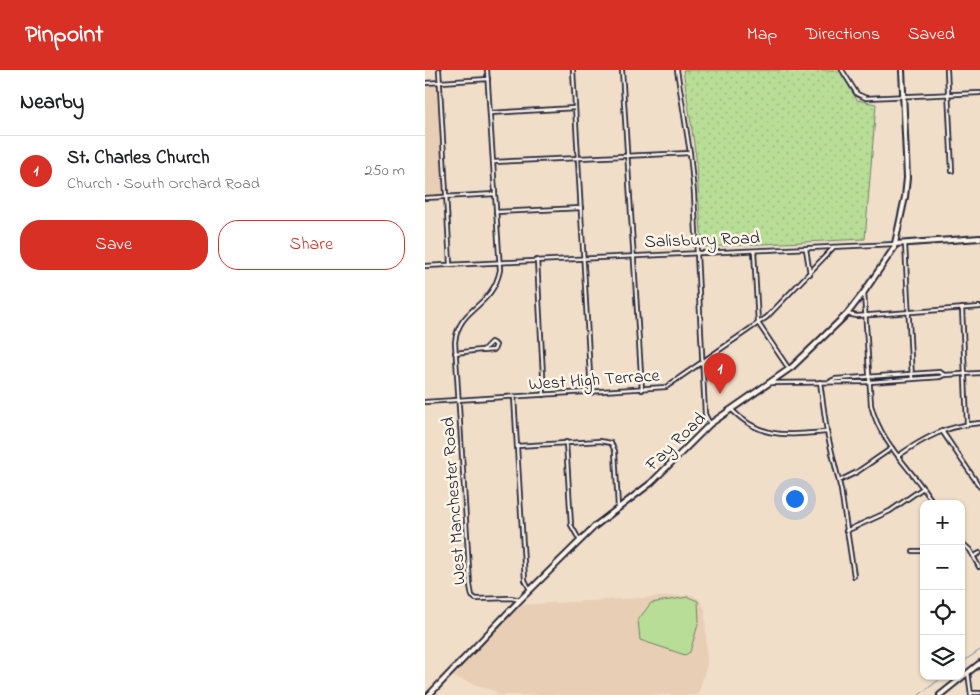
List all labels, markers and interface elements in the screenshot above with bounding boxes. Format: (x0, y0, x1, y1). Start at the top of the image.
text: Pinpoint (25, 18, 103, 53)
text: Map (747, 22, 777, 48)
text: Directions (805, 22, 880, 48)
text: Saved (908, 22, 955, 48)
text: Nearby (20, 88, 84, 118)
text: St. Charles Church (67, 145, 210, 172)
text: 1 (33, 159, 39, 183)
text: 250 m (365, 159, 405, 183)
text: Church · South Orchard Road (67, 172, 260, 196)
button: Save (20, 220, 208, 270)
button: Share (218, 220, 405, 270)
street label: Salisbury Road (644, 226, 760, 256)
pin: 1 (704, 353, 736, 394)
street label: West High Terrace (528, 363, 661, 400)
street label: Fay Road (640, 407, 712, 479)
street label: West Manchester Road (436, 416, 474, 586)
your location (782, 486, 808, 512)
map controls (920, 500, 965, 680)
button: + (920, 500, 965, 545)
button: − (920, 545, 965, 590)
button: locate (920, 590, 965, 635)
button: layers (920, 635, 965, 680)

